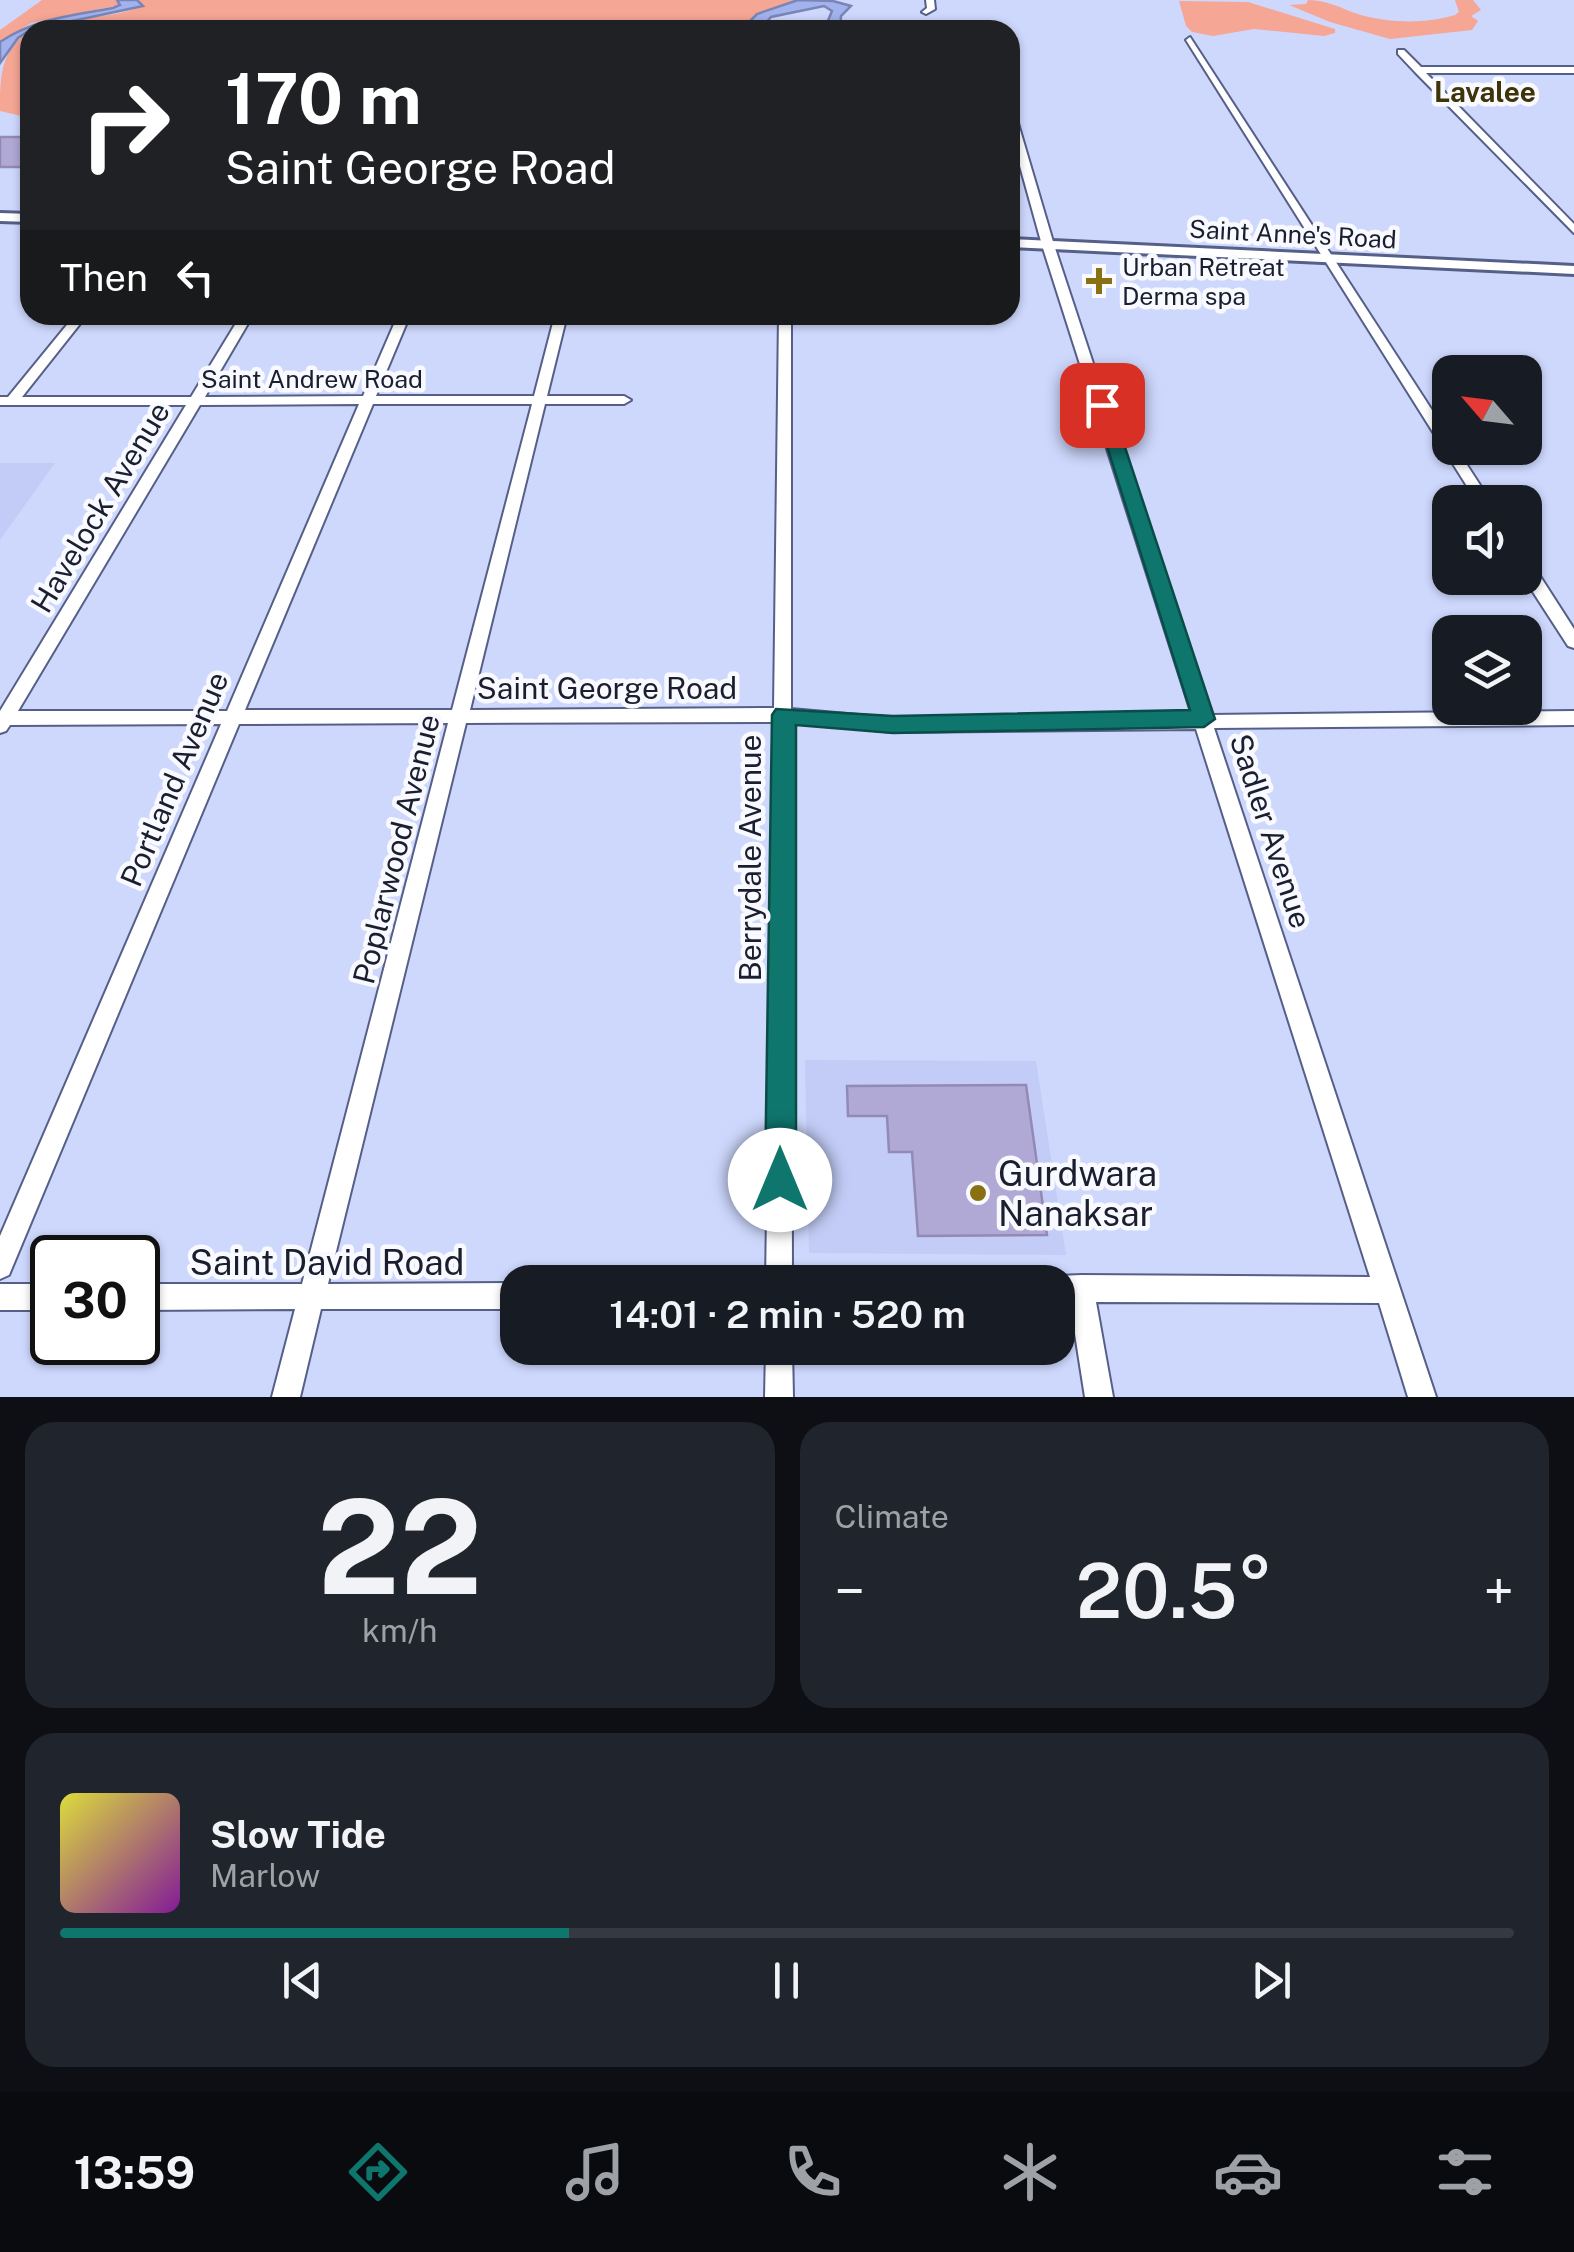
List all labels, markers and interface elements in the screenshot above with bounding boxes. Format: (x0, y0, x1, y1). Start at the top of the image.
text: 170 m (225, 57, 422, 140)
icon: right (60, 60, 190, 190)
district label: Lavalee (1434, 75, 1536, 108)
text: Saint George Road (225, 141, 616, 194)
street label: Saint Anne's Road (1188, 214, 1398, 254)
icon: left (168, 250, 223, 305)
place label: Urban Retreat Derma spa (1122, 252, 1285, 311)
text: Then (60, 255, 148, 300)
marker: Urban Retreat Derma spa (1086, 268, 1112, 294)
north arrow (1432, 355, 1542, 465)
map controls (1432, 355, 1542, 725)
pin (1060, 363, 1145, 448)
street label: Saint Andrew Road (201, 364, 423, 394)
icon: arrive (1075, 378, 1130, 433)
street label: Havelock Avenue (23, 395, 177, 619)
button: sound (1432, 485, 1542, 595)
button: layers (1432, 615, 1542, 725)
street label: Portland Avenue (113, 666, 235, 892)
street label: Saint George Road (477, 670, 737, 706)
street label: Poplarwood Avenue (345, 710, 447, 988)
street label: Sadler Avenue (1223, 729, 1319, 933)
street label: Berrydale Avenue (732, 735, 768, 981)
position arrow (728, 1128, 832, 1232)
place label: Gurdwara Nanaksar (998, 1153, 1157, 1234)
marker: Gurdwara Nanaksar (967, 1182, 989, 1204)
speed limit sign: 30 (30, 1235, 160, 1365)
street label: Saint David Road (190, 1242, 464, 1283)
text: 14:01 · 2 min · 520 m (609, 1292, 966, 1337)
text: 22 (317, 1471, 482, 1623)
text: Climate (835, 1498, 949, 1535)
text: 20.5° (1076, 1547, 1273, 1635)
text: − (835, 1559, 865, 1623)
text: + (1484, 1559, 1514, 1623)
text: km/h (362, 1612, 437, 1649)
text: Slow Tide (210, 1812, 386, 1857)
text: Marlow (210, 1857, 320, 1894)
icon: previous (275, 1953, 330, 2008)
icon: pause (759, 1953, 814, 2008)
icon: next (1244, 1953, 1299, 2008)
icon: directions (343, 2137, 413, 2207)
icon: music (560, 2137, 630, 2207)
icon: phone (778, 2137, 848, 2207)
icon: climate (995, 2137, 1065, 2207)
icon: car (1213, 2137, 1283, 2207)
icon: filters (1430, 2137, 1500, 2207)
text: 13:59 (74, 2146, 195, 2199)

